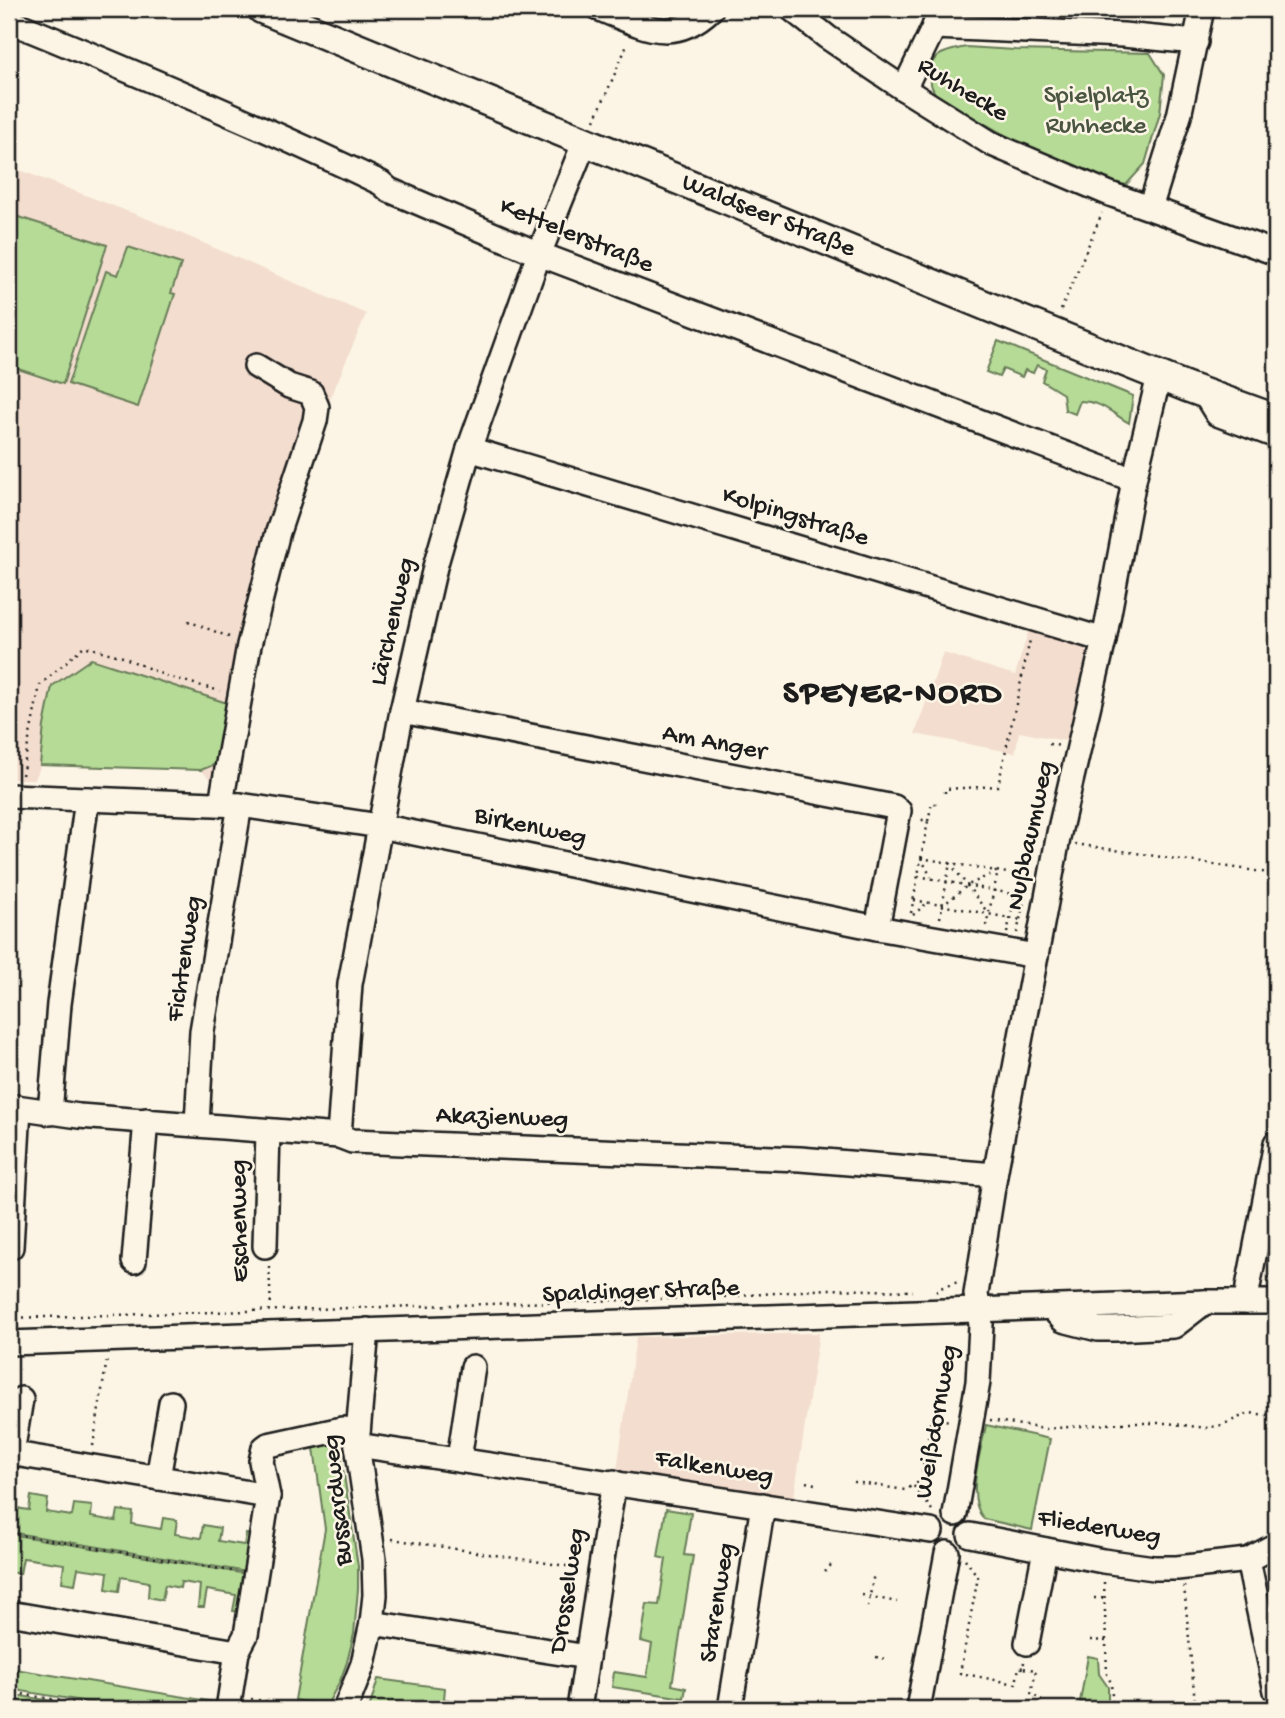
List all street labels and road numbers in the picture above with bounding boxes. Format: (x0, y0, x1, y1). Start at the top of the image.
street label: Ruhhecke (911, 52, 1014, 131)
street label: Waldseer Straße (677, 168, 860, 266)
street label: Kettelerstraße (494, 192, 658, 282)
street label: Kolpingstraße (718, 481, 873, 555)
street label: Lärchenweg (364, 555, 424, 689)
street label: Am Anger (659, 719, 771, 770)
street label: Nußbaumweg (1001, 758, 1063, 914)
street label: Birkenweg (470, 801, 589, 855)
street label: Fichtenweg (161, 894, 211, 1025)
street label: Akazienweg (435, 1101, 569, 1137)
street label: Eschenweg (224, 1159, 258, 1283)
street label: Spaldinger Straße (542, 1274, 741, 1312)
street label: Weißdornweg (909, 1343, 967, 1501)
street label: Bussardweg (317, 1433, 361, 1568)
street label: Falkenweg (652, 1444, 775, 1494)
street label: Fliederweg (1034, 1504, 1163, 1554)
street label: Drosselweg (543, 1526, 594, 1658)
street label: Starenweg (694, 1541, 744, 1665)

